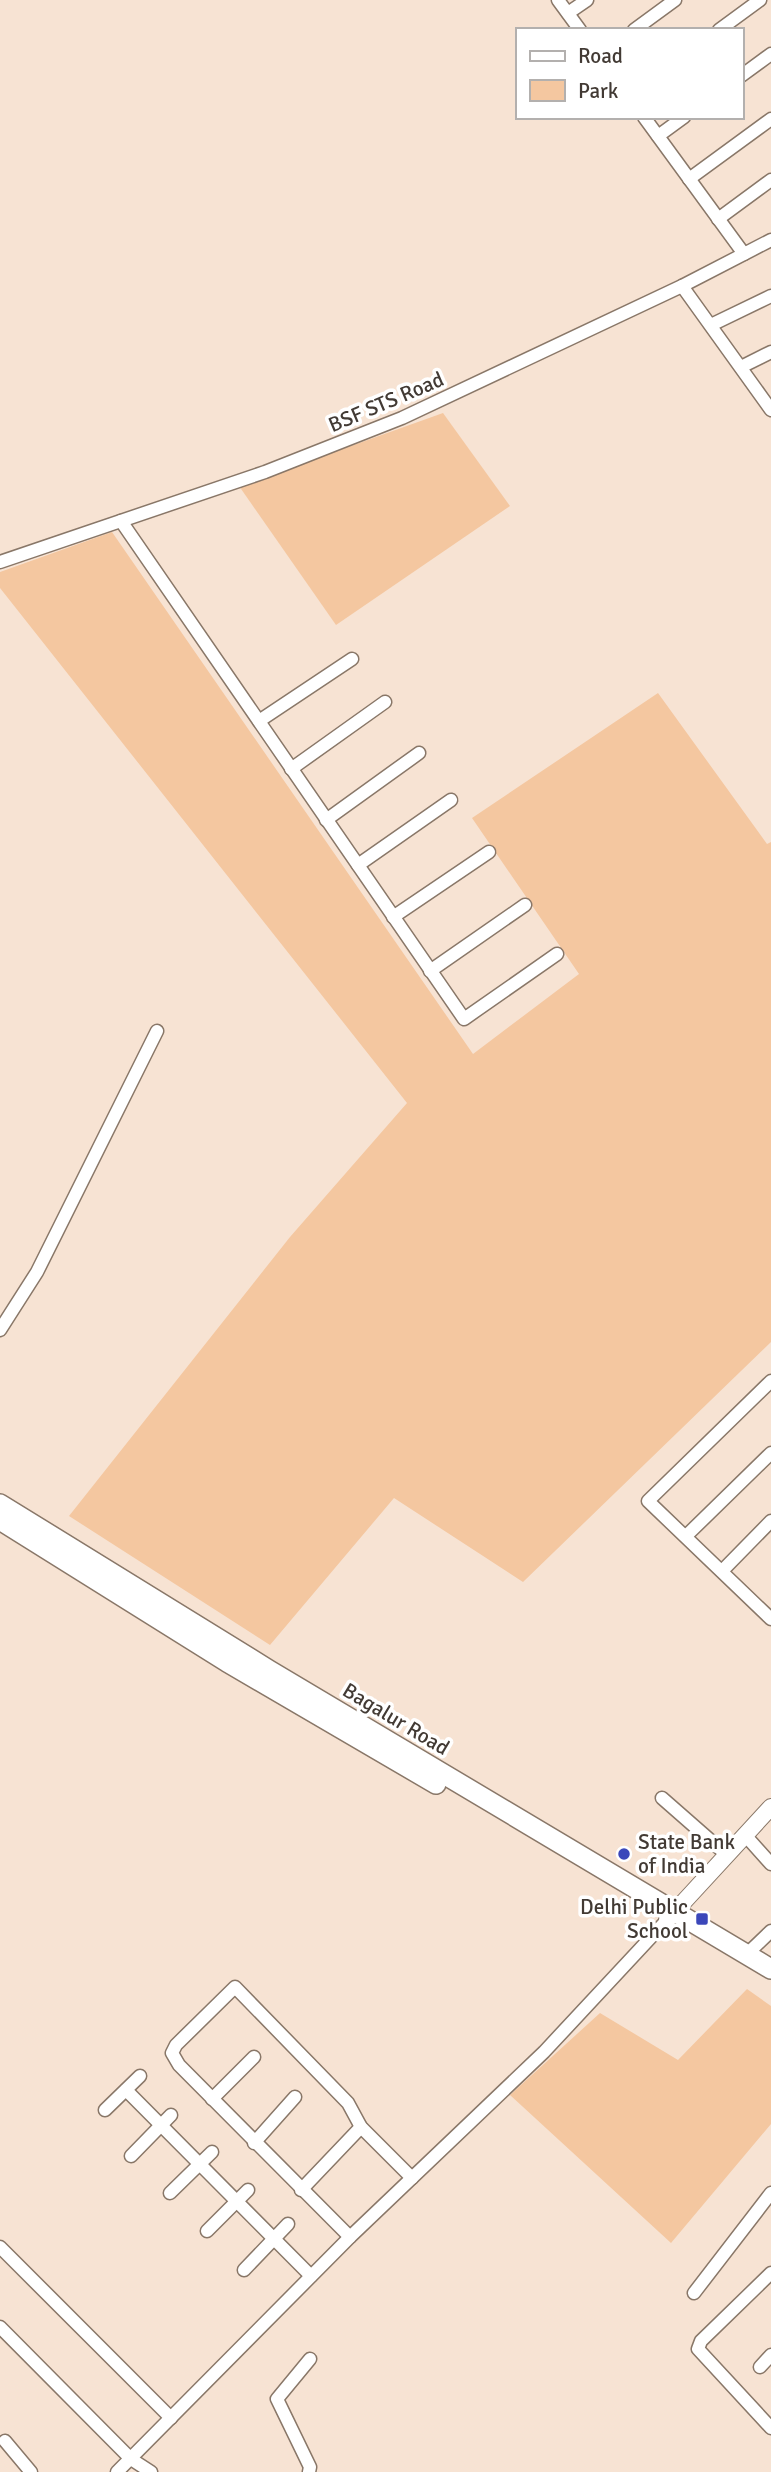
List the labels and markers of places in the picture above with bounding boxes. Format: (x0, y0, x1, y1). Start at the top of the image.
place label: State Bank of India (638, 1829, 736, 1879)
marker: State Bank of India (616, 1846, 632, 1862)
place label: Delhi Public School (580, 1894, 688, 1944)
marker: Delhi Public School (694, 1911, 710, 1927)

